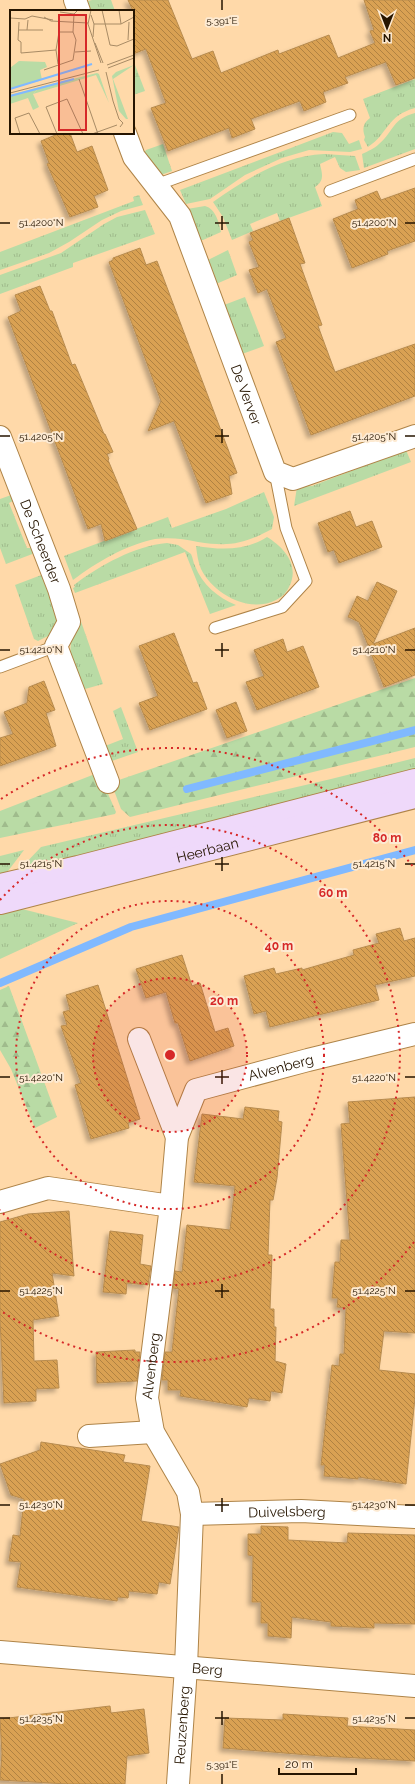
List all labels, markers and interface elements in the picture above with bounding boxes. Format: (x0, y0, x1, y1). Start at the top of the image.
north arrow (367, 8, 407, 48)
inset map (10, 10, 134, 134)
text: 5.391°E (206, 15, 238, 26)
text: N (383, 31, 391, 44)
text: 51.4200°N (19, 217, 63, 228)
text: 51.4200°N (352, 217, 396, 228)
street label: De Verver (228, 362, 265, 427)
text: 51.4205°N (19, 431, 63, 442)
text: 51.4205°N (352, 431, 396, 442)
street label: De Scheerder (17, 497, 64, 586)
text: 51.4210°N (20, 644, 62, 655)
text: 51.4210°N (353, 644, 395, 655)
text: 80 m (373, 831, 401, 845)
street label: Heerbaan (175, 834, 240, 866)
text: 51.4215°N (20, 858, 62, 869)
text: 51.4215°N (353, 858, 395, 869)
text: 60 m (319, 886, 347, 900)
text: 40 m (265, 939, 293, 953)
text: 20 m (210, 994, 238, 1008)
centre of rings (163, 1048, 177, 1062)
street label: Alvenberg (246, 1051, 315, 1084)
text: 51.4220°N (19, 1072, 63, 1083)
text: 51.4220°N (352, 1072, 396, 1083)
text: 51.4225°N (19, 1285, 63, 1296)
text: 51.4225°N (352, 1285, 396, 1296)
street label: Alvenberg (139, 1332, 163, 1400)
text: 51.4230°N (19, 1499, 63, 1510)
text: 51.4230°N (352, 1499, 396, 1510)
street label: Duivelsberg (248, 1503, 326, 1520)
street label: Berg (191, 1660, 223, 1678)
street label: Reuzenberg (171, 1685, 193, 1765)
text: 51.4235°N (19, 1713, 63, 1724)
text: 51.4235°N (352, 1713, 396, 1724)
scale bar (279, 1750, 356, 1776)
text: 20 m (285, 1757, 313, 1771)
text: 5.391°E (206, 1759, 238, 1770)

